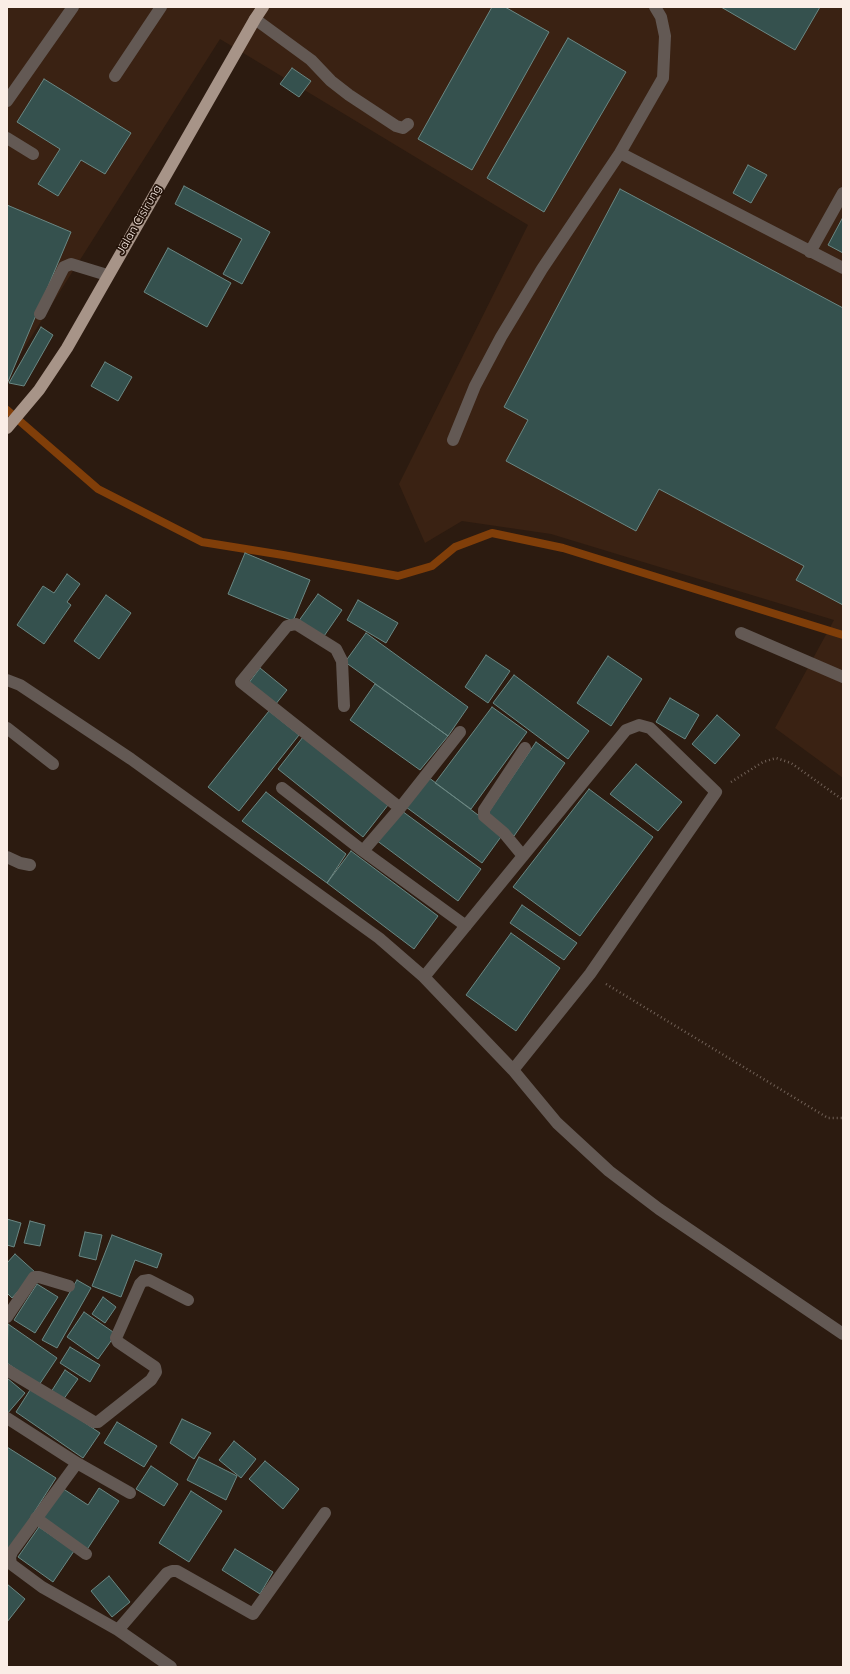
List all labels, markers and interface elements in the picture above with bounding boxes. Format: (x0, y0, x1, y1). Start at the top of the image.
street label: Jalan Cisirung (113, 182, 165, 258)

